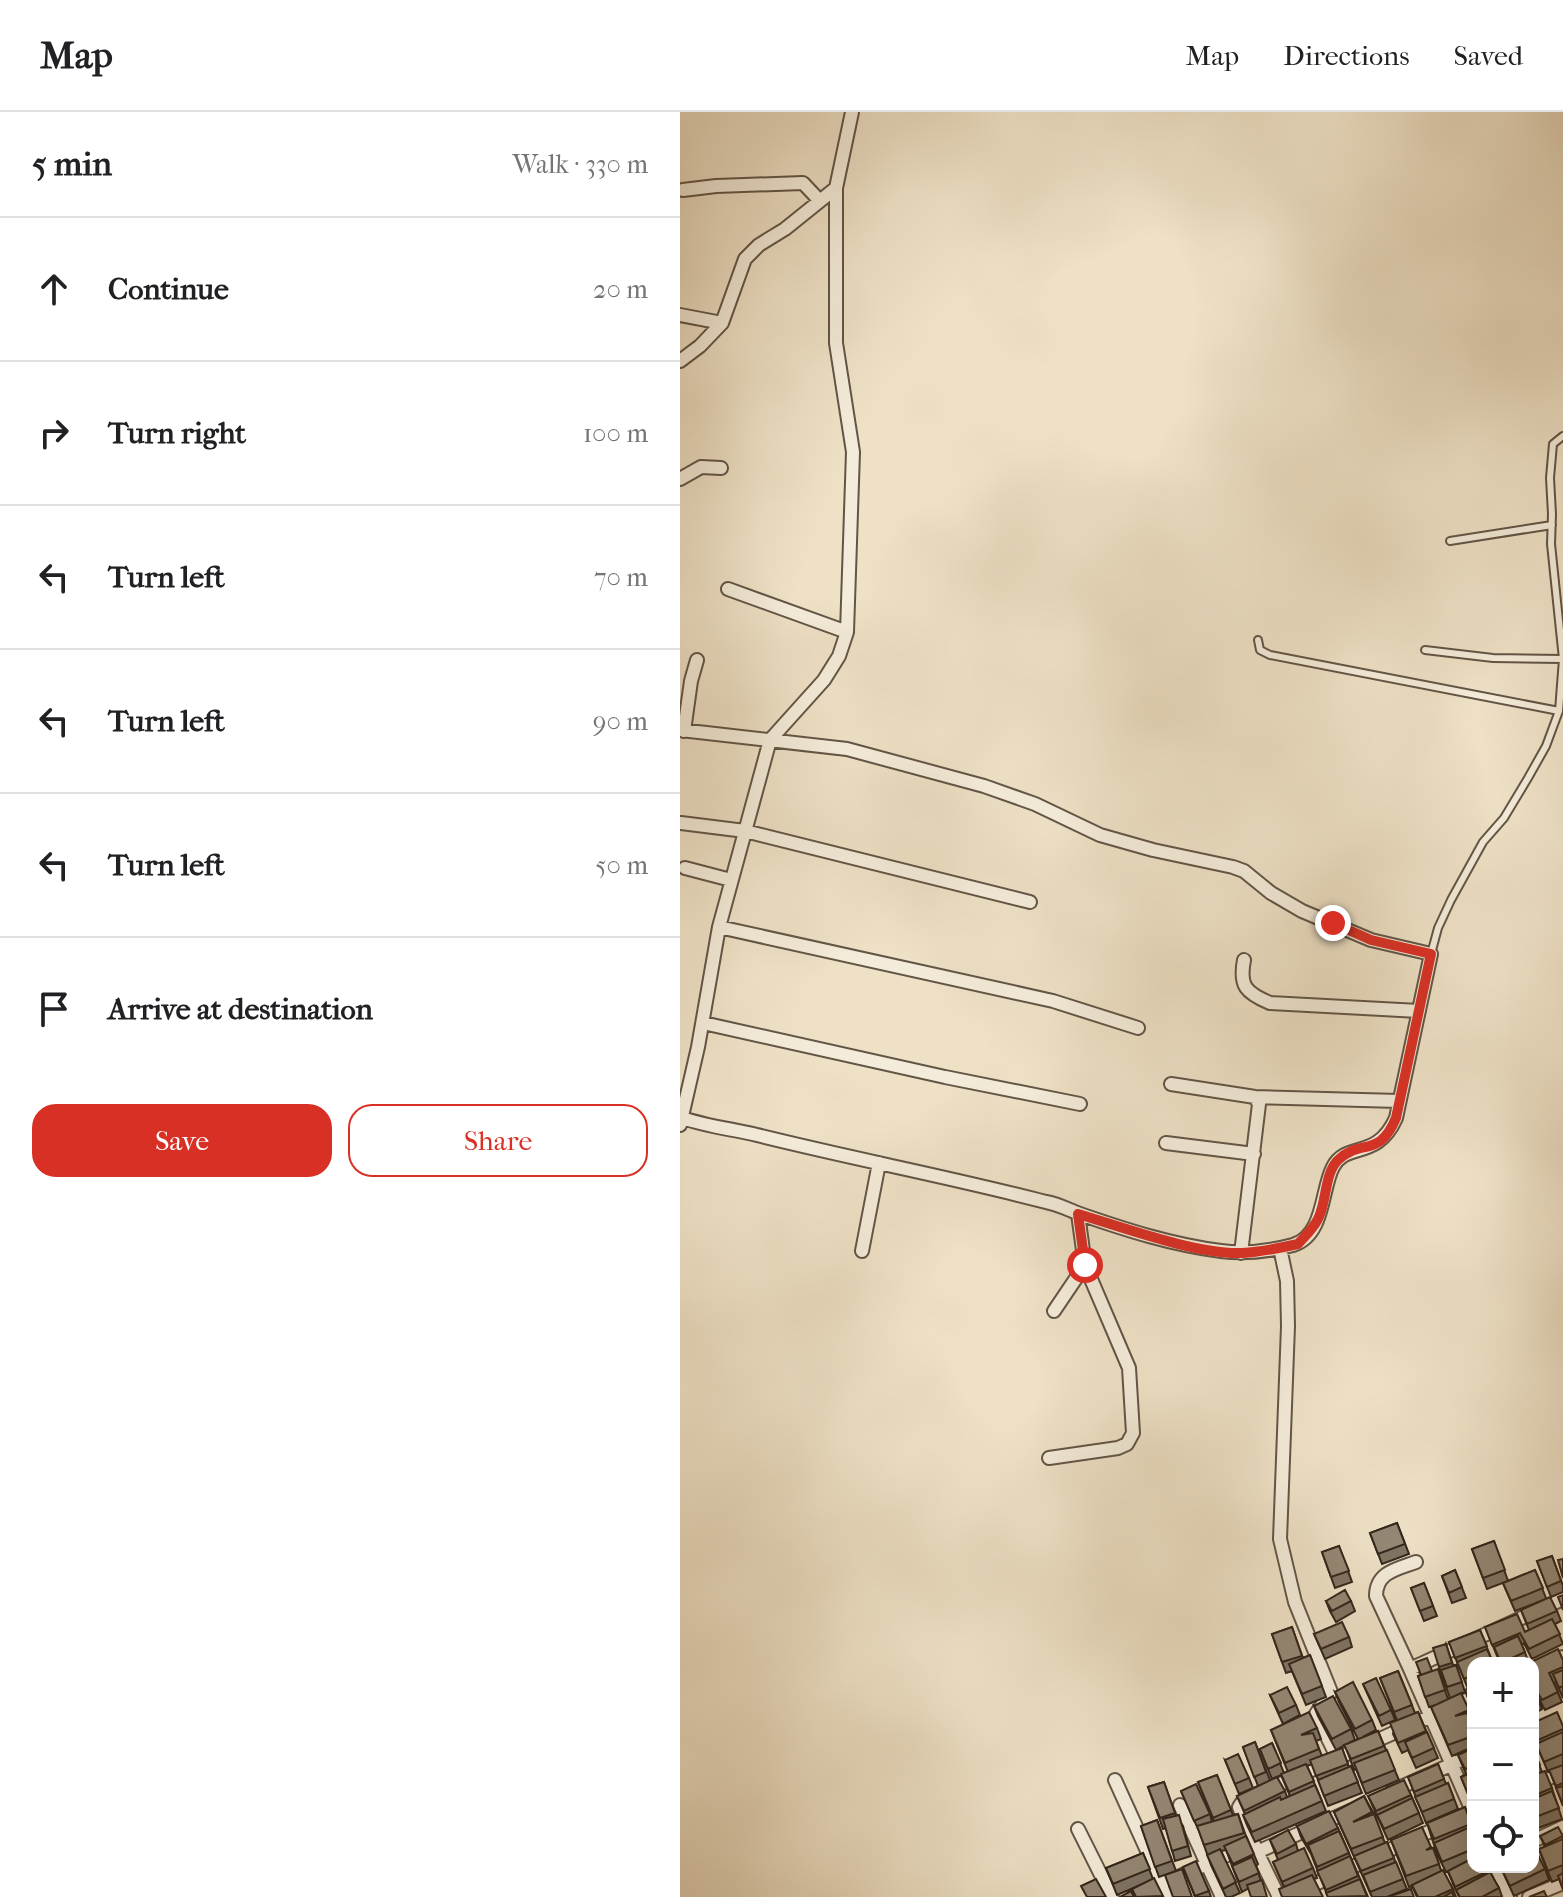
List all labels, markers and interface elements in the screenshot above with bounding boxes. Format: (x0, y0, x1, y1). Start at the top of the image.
text: Map (40, 33, 113, 78)
text: Map (1186, 39, 1239, 72)
text: Directions (1283, 39, 1410, 72)
text: Saved (1454, 39, 1523, 72)
text: 5 min (32, 144, 112, 184)
text: Walk · 330 m (512, 149, 648, 180)
icon: ahead (32, 267, 76, 311)
text: Continue (108, 272, 229, 307)
text: 20 m (593, 274, 648, 305)
icon: right (32, 411, 76, 455)
text: Turn right (108, 416, 246, 451)
text: 100 m (583, 418, 648, 449)
icon: left (32, 555, 76, 599)
text: Turn left (108, 560, 225, 595)
text: 70 m (594, 562, 648, 593)
icon: left (32, 699, 76, 743)
text: Turn left (108, 704, 225, 739)
text: 90 m (593, 706, 648, 737)
icon: left (32, 843, 76, 887)
text: Turn left (108, 848, 225, 883)
text: 50 m (595, 850, 648, 881)
route end (1315, 905, 1351, 941)
icon: arrive (32, 987, 76, 1031)
text: Arrive at destination (108, 992, 373, 1027)
button: Save (32, 1104, 332, 1177)
button: Share (348, 1104, 648, 1177)
route start (1067, 1247, 1103, 1283)
map controls (1467, 1657, 1539, 1873)
button: + (1467, 1657, 1539, 1729)
button: − (1467, 1729, 1539, 1801)
button: locate (1467, 1801, 1539, 1873)

